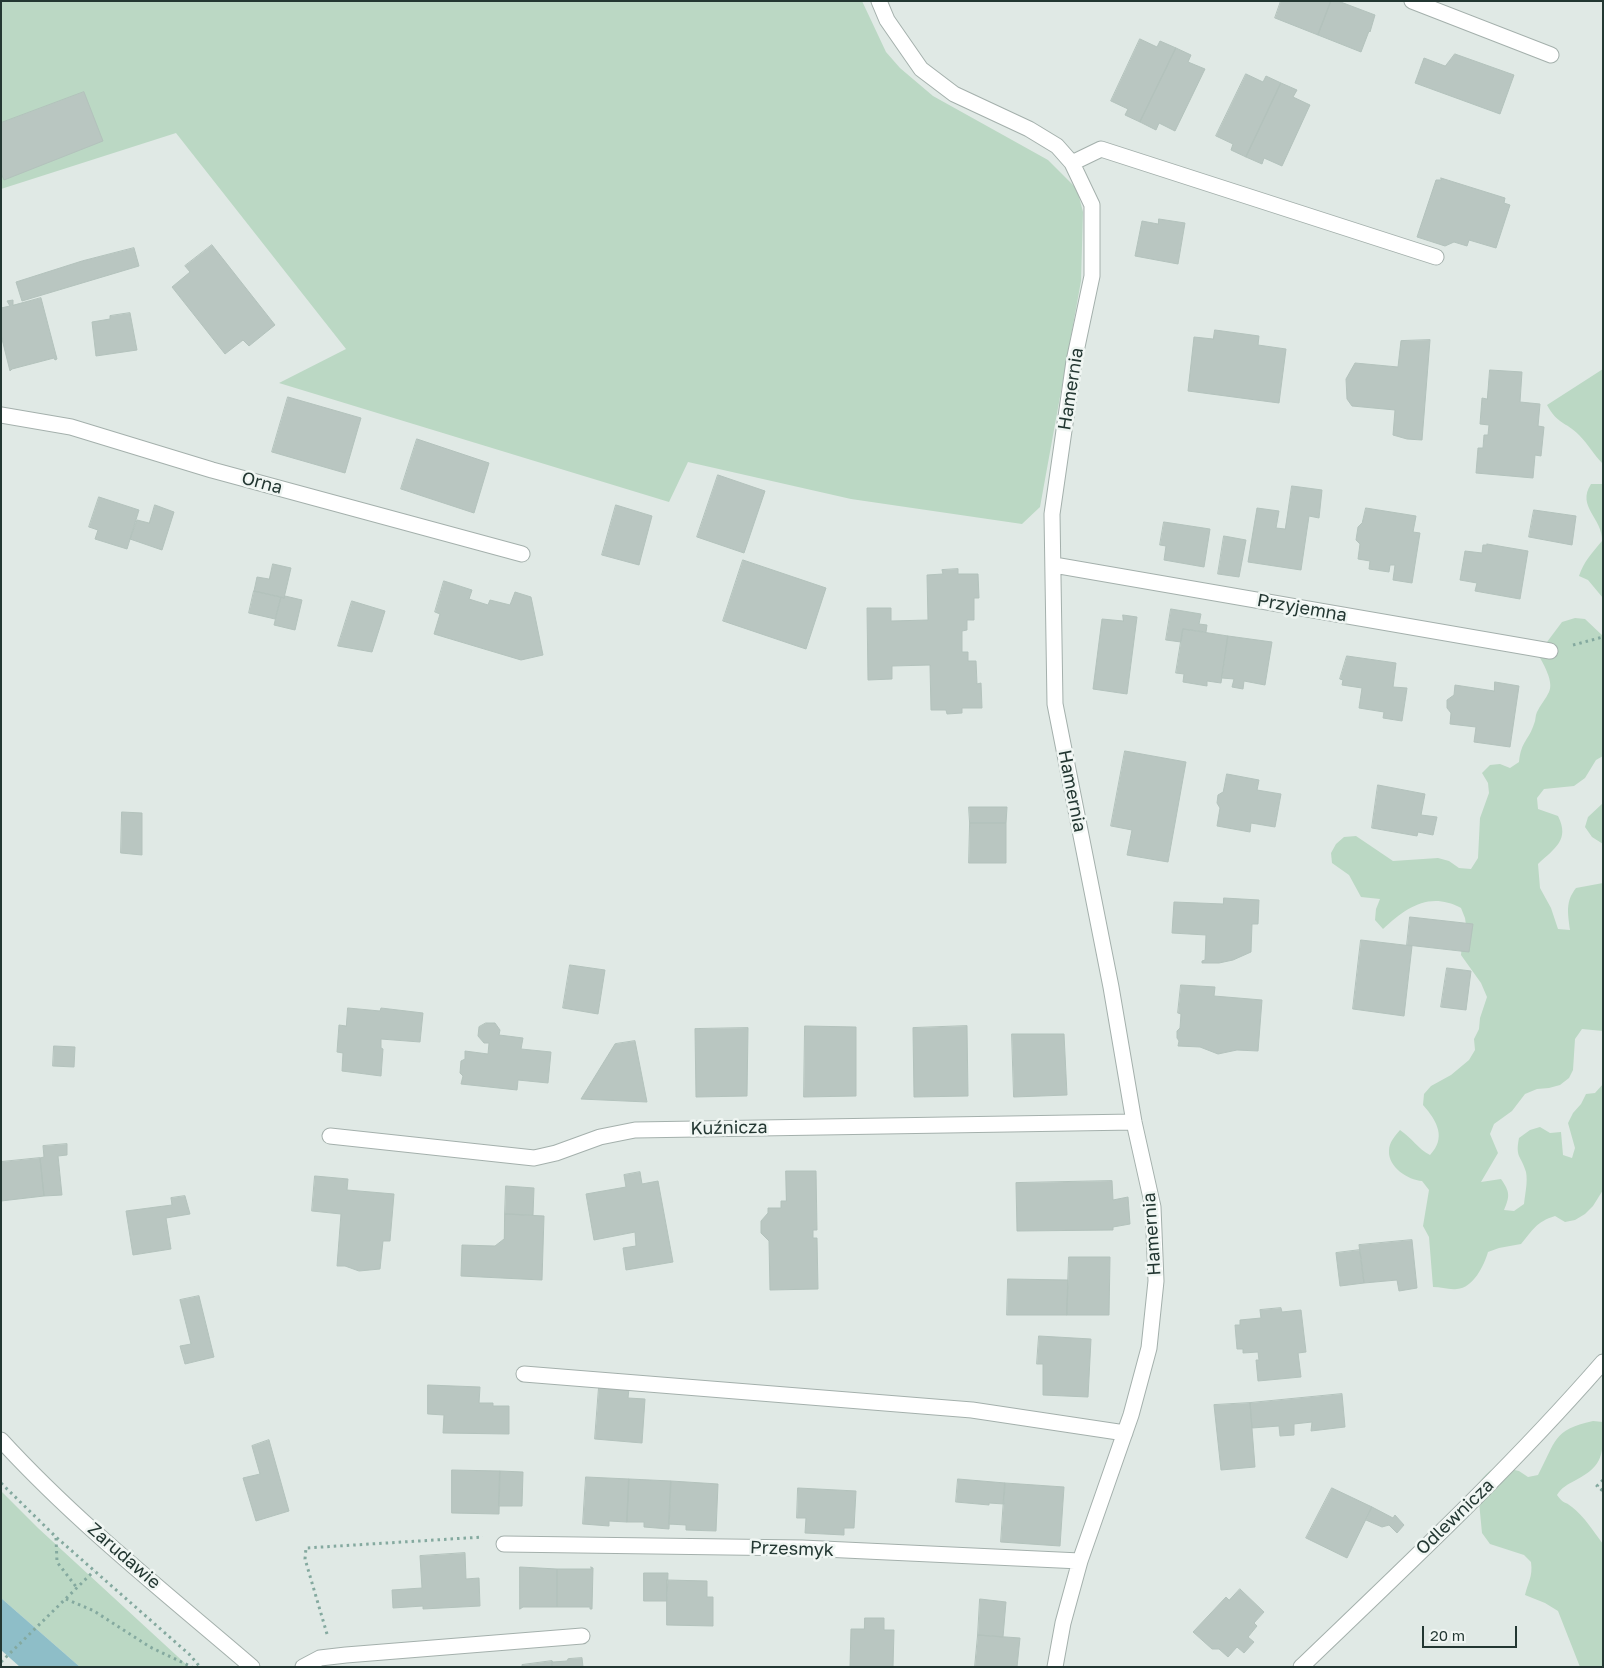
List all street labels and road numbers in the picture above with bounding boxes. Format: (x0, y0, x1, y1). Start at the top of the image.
street label: Hamernia (1054, 346, 1088, 432)
street label: Orna (239, 467, 285, 499)
street label: Przyjemna (1255, 589, 1349, 627)
street label: Hamernia (1053, 748, 1091, 834)
street label: Kuźnicza (690, 1117, 768, 1139)
street label: Hamernia (1138, 1192, 1166, 1276)
street label: Odlewnicza (1412, 1475, 1498, 1559)
street label: Zarudawie (83, 1518, 165, 1594)
street label: Przesmyk (750, 1537, 834, 1561)

